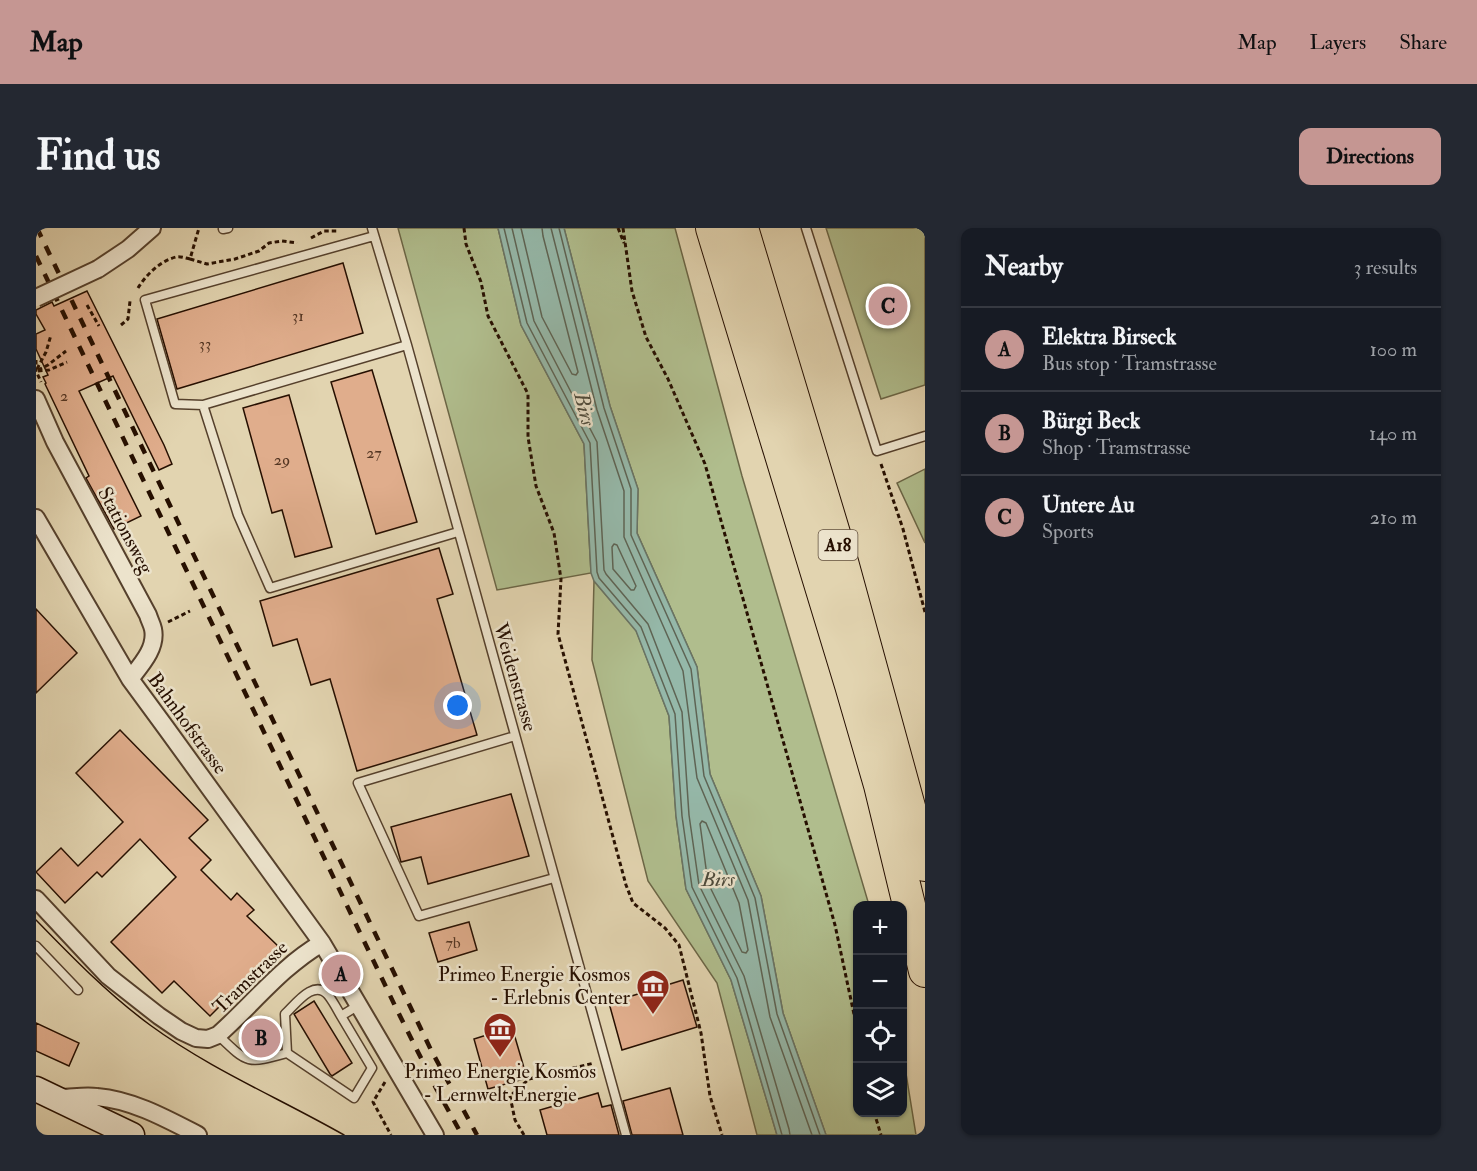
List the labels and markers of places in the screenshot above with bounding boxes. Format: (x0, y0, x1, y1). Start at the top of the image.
pin: C (868, 284, 908, 328)
pin: A (322, 952, 360, 996)
place label: Primeo Energie Kosmos - Erlebnis Center (438, 962, 631, 1010)
museum icon: Primeo Energie Kosmos - Erlebnis Center (635, 968, 671, 1015)
museum icon: Primeo Energie Kosmos - Lernwelt Energie (482, 1011, 518, 1058)
pin: B (242, 1016, 280, 1060)
place label: Primeo Energie Kosmos - Lernwelt Energie (404, 1059, 596, 1107)

